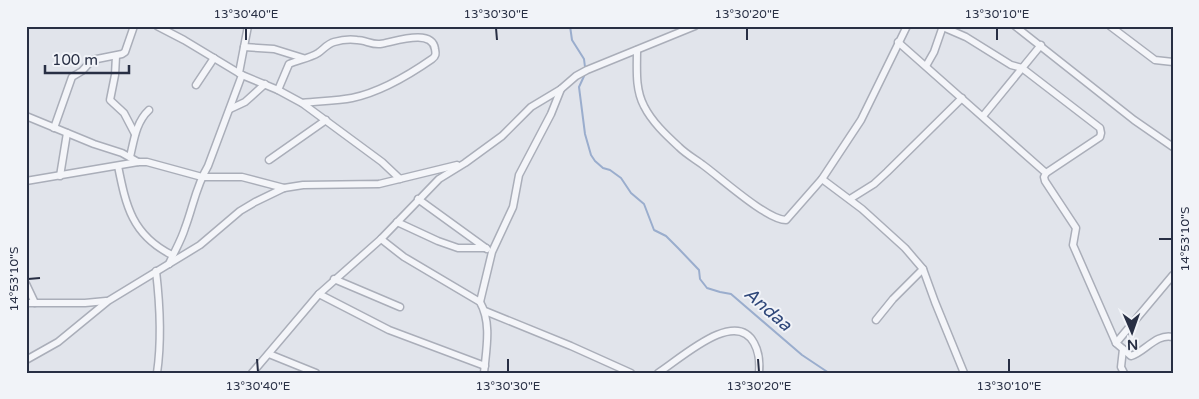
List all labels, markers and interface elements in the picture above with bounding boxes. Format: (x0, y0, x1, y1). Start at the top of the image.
text: 13°30'40"E (213, 7, 279, 21)
text: 13°30'30"E (463, 7, 529, 21)
text: 13°30'20"E (714, 7, 780, 21)
text: 13°30'10"E (964, 7, 1030, 21)
scale bar (45, 42, 129, 74)
text: 100 m (52, 51, 98, 69)
text: 14°53'10"S (1178, 207, 1192, 271)
text: 14°53'10"S (7, 247, 21, 311)
water label: Andaa (740, 282, 797, 336)
north arrow (1106, 306, 1156, 356)
text: N (1127, 336, 1138, 353)
text: 13°30'40"E (225, 379, 291, 393)
text: 13°30'30"E (475, 379, 541, 393)
text: 13°30'20"E (726, 379, 792, 393)
text: 13°30'10"E (976, 379, 1042, 393)

